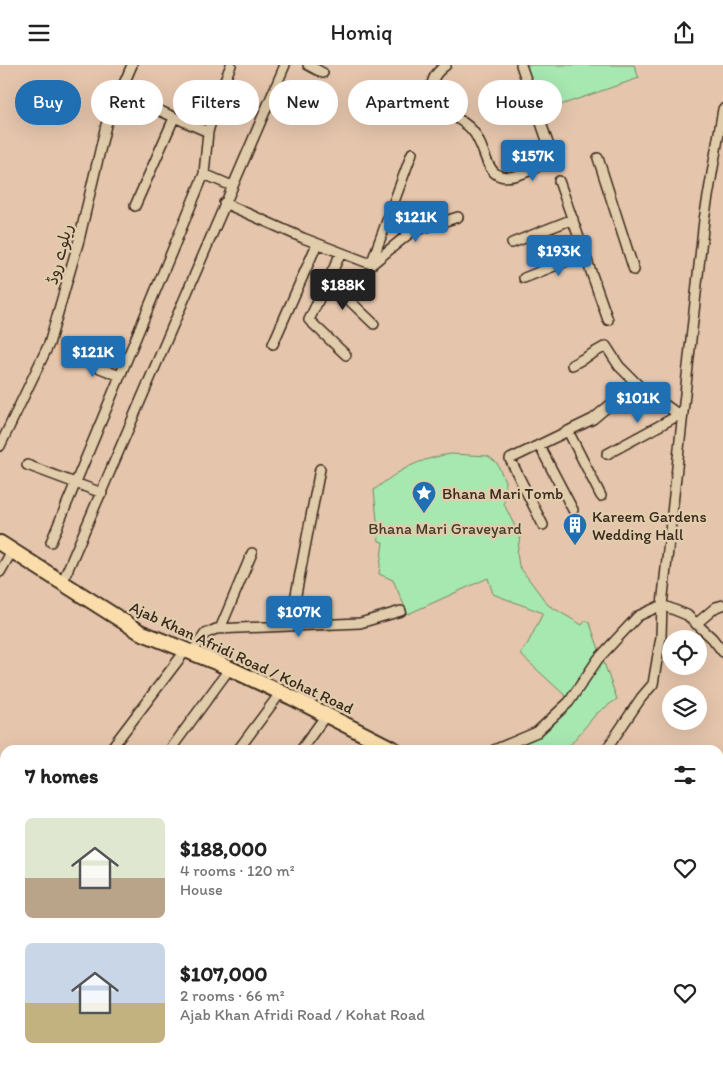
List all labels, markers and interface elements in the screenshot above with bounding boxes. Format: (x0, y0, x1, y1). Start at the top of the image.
icon: menu (25, 19, 53, 47)
text: Homiq (331, 19, 392, 46)
icon: share (670, 19, 698, 47)
chip: Buy (15, 80, 81, 125)
chip: Rent (91, 80, 163, 125)
chip: Filters (173, 80, 259, 125)
chip: New (269, 80, 338, 125)
chip: Apartment (348, 80, 468, 125)
chip: House (478, 80, 562, 125)
pin: $157K (498, 139, 568, 182)
text: $157K (512, 146, 554, 165)
pin: $121K (381, 201, 451, 243)
text: $121K (395, 207, 437, 226)
street label: ریلوے روڈ (42, 222, 78, 287)
pin: $193K (524, 235, 594, 277)
text: $193K (538, 241, 580, 260)
pin: $188K (308, 269, 378, 311)
text: $188K (321, 275, 365, 294)
pin: $121K (58, 335, 128, 378)
text: $121K (72, 342, 114, 361)
pin: $101K (603, 381, 673, 424)
text: $101K (616, 388, 660, 407)
place icon: Bhana Mari Tomb (411, 480, 437, 514)
place label: Bhana Mari Tomb (442, 484, 563, 503)
place label: Kareem Gardens Wedding Hall (592, 507, 707, 544)
building icon: Kareem Gardens Wedding Hall (562, 512, 588, 546)
park label: Bhana Mari Graveyard (368, 519, 522, 538)
pin: $107K (264, 595, 334, 638)
street label: Ajab Khan Afridi Road / Kohat Road (127, 597, 357, 718)
text: $107K (277, 602, 321, 621)
map controls (662, 630, 707, 730)
button: locate (662, 630, 707, 675)
button: layers (662, 685, 707, 730)
icon: filters (671, 761, 699, 789)
text: 7 homes (25, 763, 99, 788)
text: $188,000 (180, 836, 267, 861)
icon: home (65, 838, 125, 898)
icon: heart (671, 854, 699, 882)
text: 4 rooms · 120 m² (180, 861, 295, 880)
text: House (180, 880, 223, 899)
text: $107,000 (180, 961, 268, 986)
icon: home (65, 963, 125, 1023)
icon: heart (671, 979, 699, 1007)
text: 2 rooms · 66 m² (180, 986, 285, 1005)
text: Ajab Khan Afridi Road / Kohat Road (180, 1005, 425, 1024)

